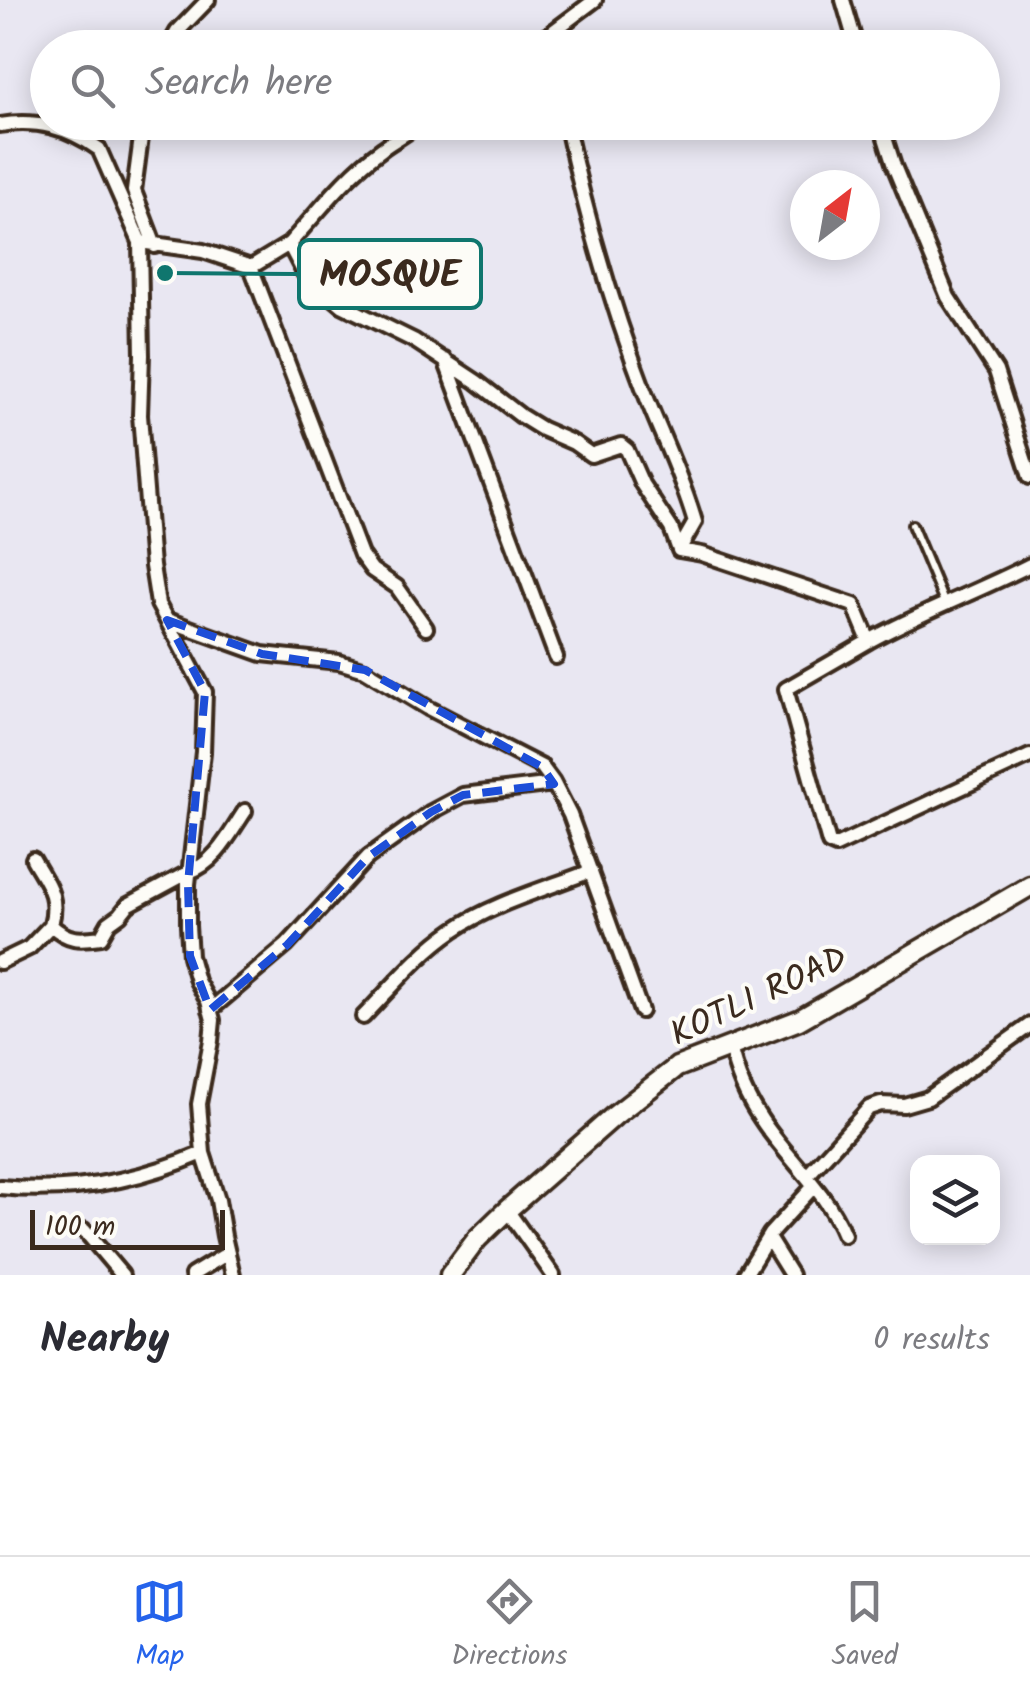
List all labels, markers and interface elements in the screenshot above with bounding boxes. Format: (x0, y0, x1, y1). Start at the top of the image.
search box (30, 30, 1000, 140)
text: Search here (145, 55, 332, 115)
icon: search (65, 58, 120, 113)
north arrow (790, 170, 880, 260)
callout: MOSQUE (299, 240, 481, 308)
text: MOSQUE (319, 247, 463, 307)
street label: KOTLI ROAD (661, 932, 857, 1063)
map controls (910, 1155, 1000, 1245)
button: layers (910, 1155, 1000, 1245)
scale bar (30, 1205, 225, 1250)
text: 100 m (45, 1205, 115, 1250)
text: Nearby (40, 1307, 169, 1374)
text: 0 results (873, 1315, 990, 1366)
tab: Map (132, 1574, 187, 1679)
tab: Directions (451, 1574, 567, 1679)
tab: Saved (832, 1574, 898, 1679)

